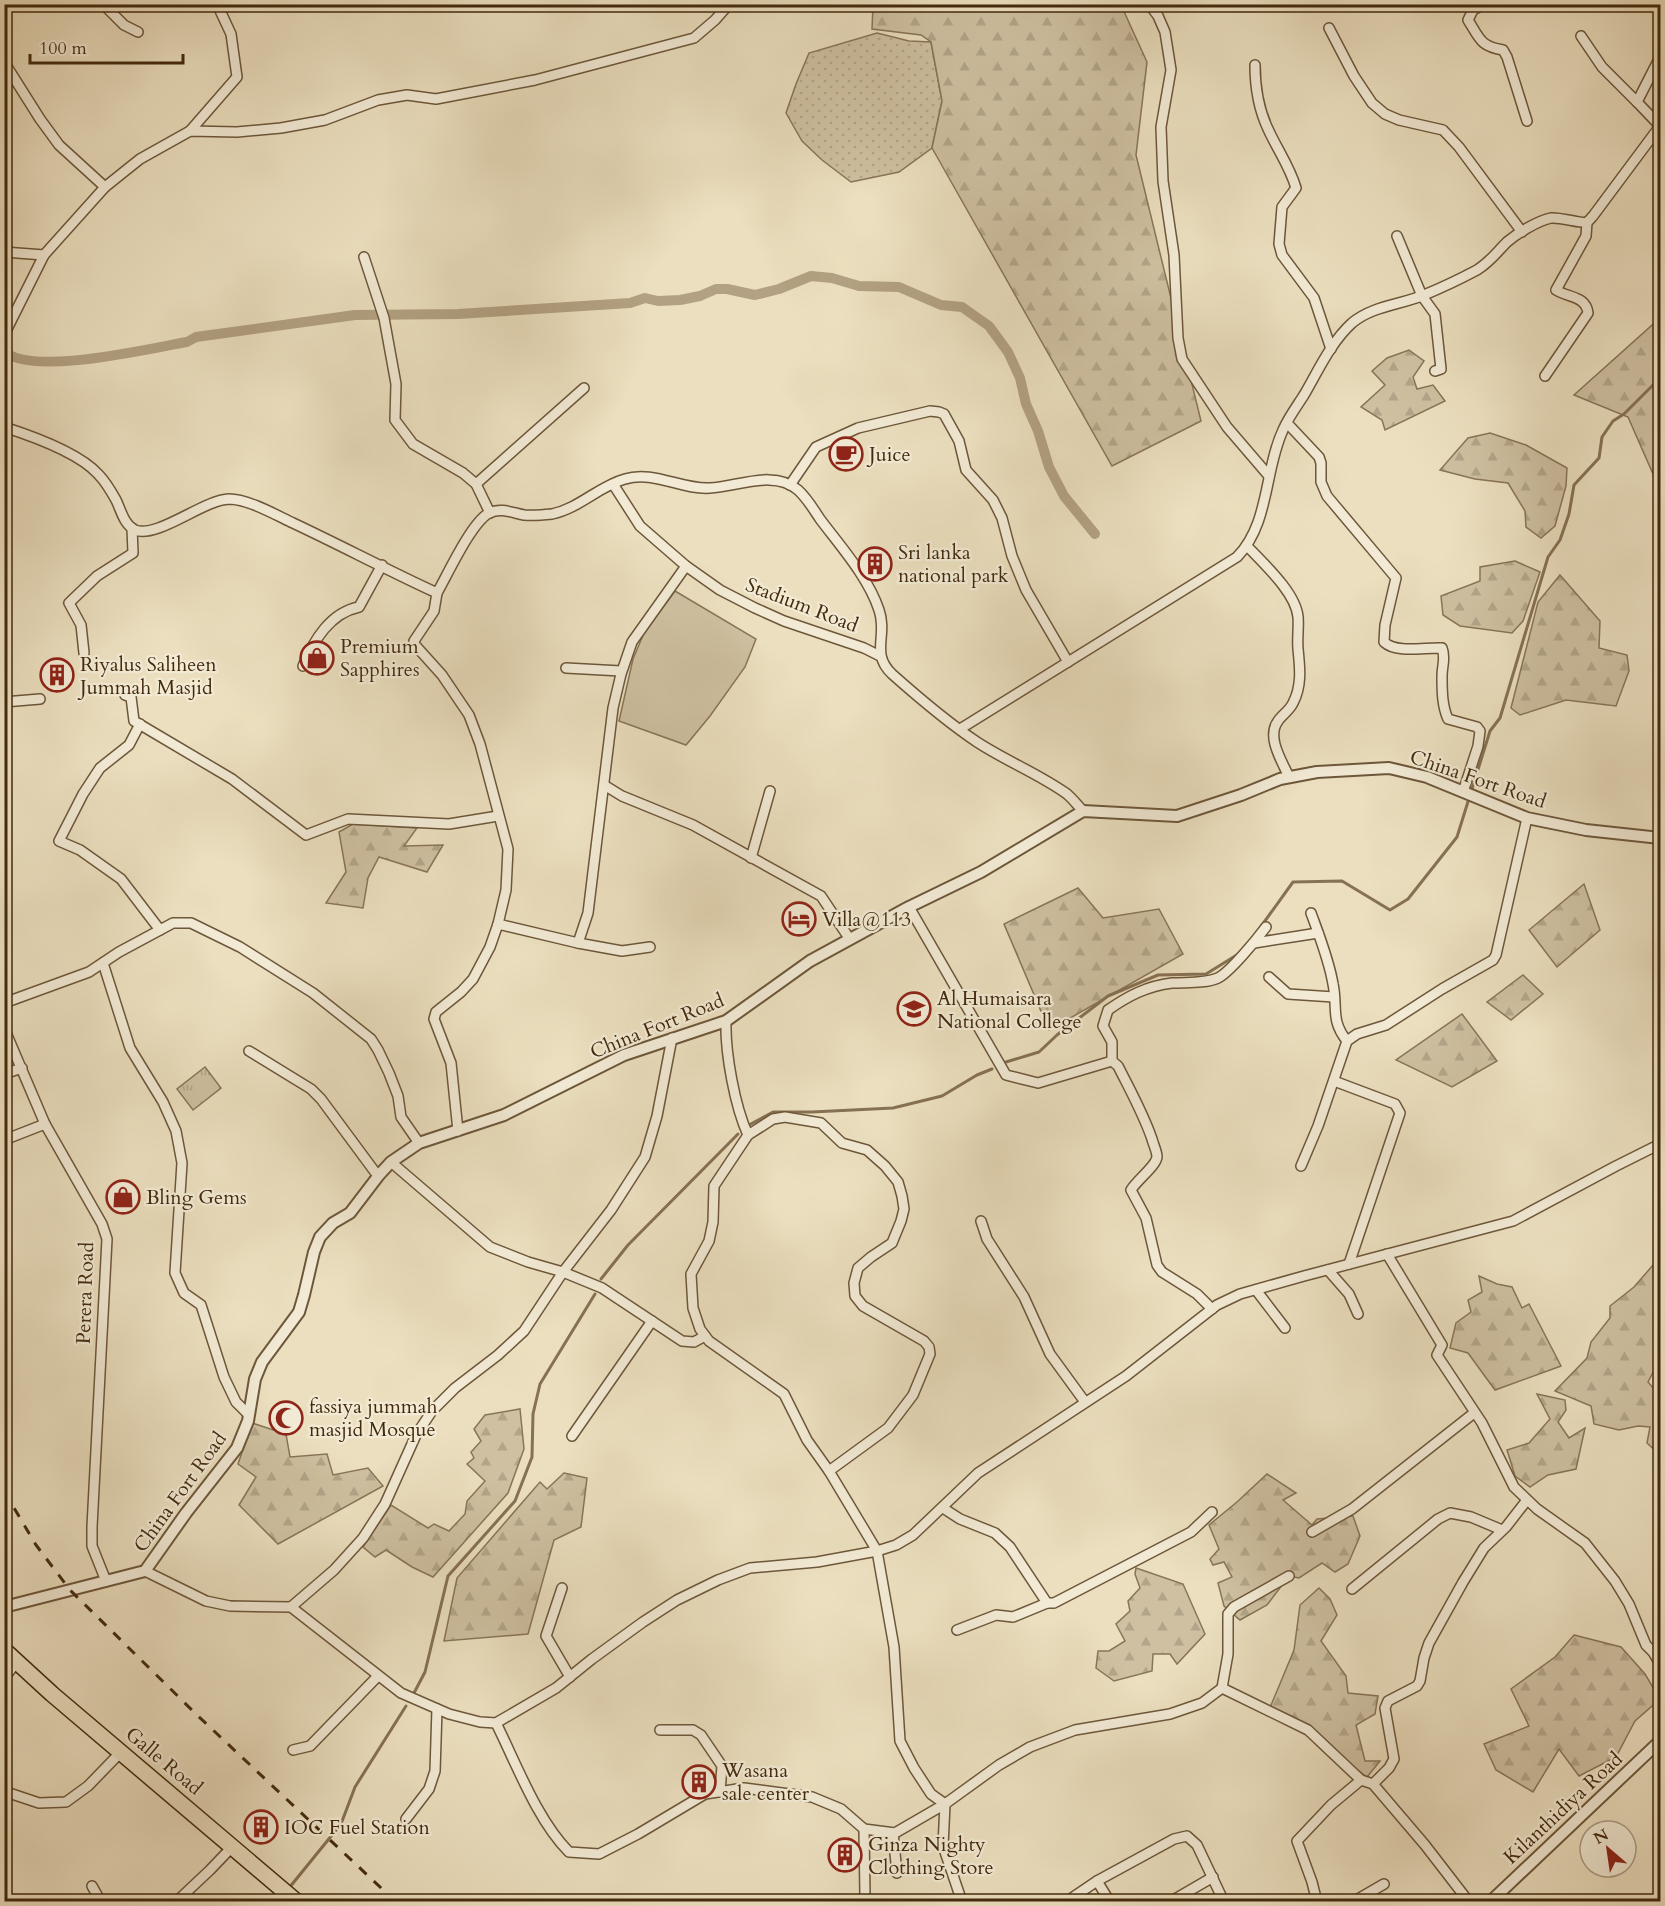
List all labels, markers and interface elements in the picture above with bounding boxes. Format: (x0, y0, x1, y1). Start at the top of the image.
scale bar (30, 27, 183, 65)
text: 100 m (39, 36, 87, 61)
cafe icon: Juice (828, 436, 864, 472)
place label: Juice (866, 441, 911, 468)
place label: Sri lanka national park (898, 539, 1009, 589)
building icon: Sri lanka national park (857, 546, 893, 582)
street label: Stadium Road (742, 571, 862, 639)
place label: Premium Sapphires (340, 633, 420, 683)
shop icon: Premium Sapphires (299, 640, 335, 676)
place label: Riyalus Saliheen Jummah Masjid (77, 651, 217, 701)
building icon: Riyalus Saliheen Jummah Masjid (39, 657, 75, 693)
street label: China Fort Road (1406, 743, 1550, 815)
hotel icon: Villa@113 (781, 901, 817, 937)
place label: Villa@113 (822, 906, 911, 933)
place label: Al Humaisara National College (937, 985, 1082, 1035)
street label: China Fort Road (586, 987, 728, 1065)
school or university icon: Al Humaisara National College (896, 991, 932, 1027)
shop icon: Bling Gems (105, 1179, 141, 1215)
place label: Bling Gems (146, 1184, 247, 1211)
street label: Perera Road (70, 1241, 100, 1345)
place label: fassiya jummah masjid Mosque (309, 1393, 437, 1443)
mosque icon: fassiya jummah masjid Mosque (268, 1400, 304, 1436)
street label: China Fort Road (127, 1426, 233, 1558)
street label: Galle Road (120, 1721, 209, 1801)
street label: Kilanthidiya Road (1498, 1746, 1629, 1870)
place label: Wasana sale center (721, 1757, 810, 1807)
building icon: Wasana sale center (681, 1764, 717, 1800)
building icon: IOC Fuel Station (243, 1809, 279, 1845)
place label: IOC Fuel Station (284, 1814, 430, 1841)
north arrow (1578, 1819, 1638, 1879)
text: N (1590, 1824, 1613, 1850)
place label: Ginza Nighty Clothing Store (868, 1831, 994, 1881)
building icon: Ginza Nighty Clothing Store (827, 1837, 863, 1873)

